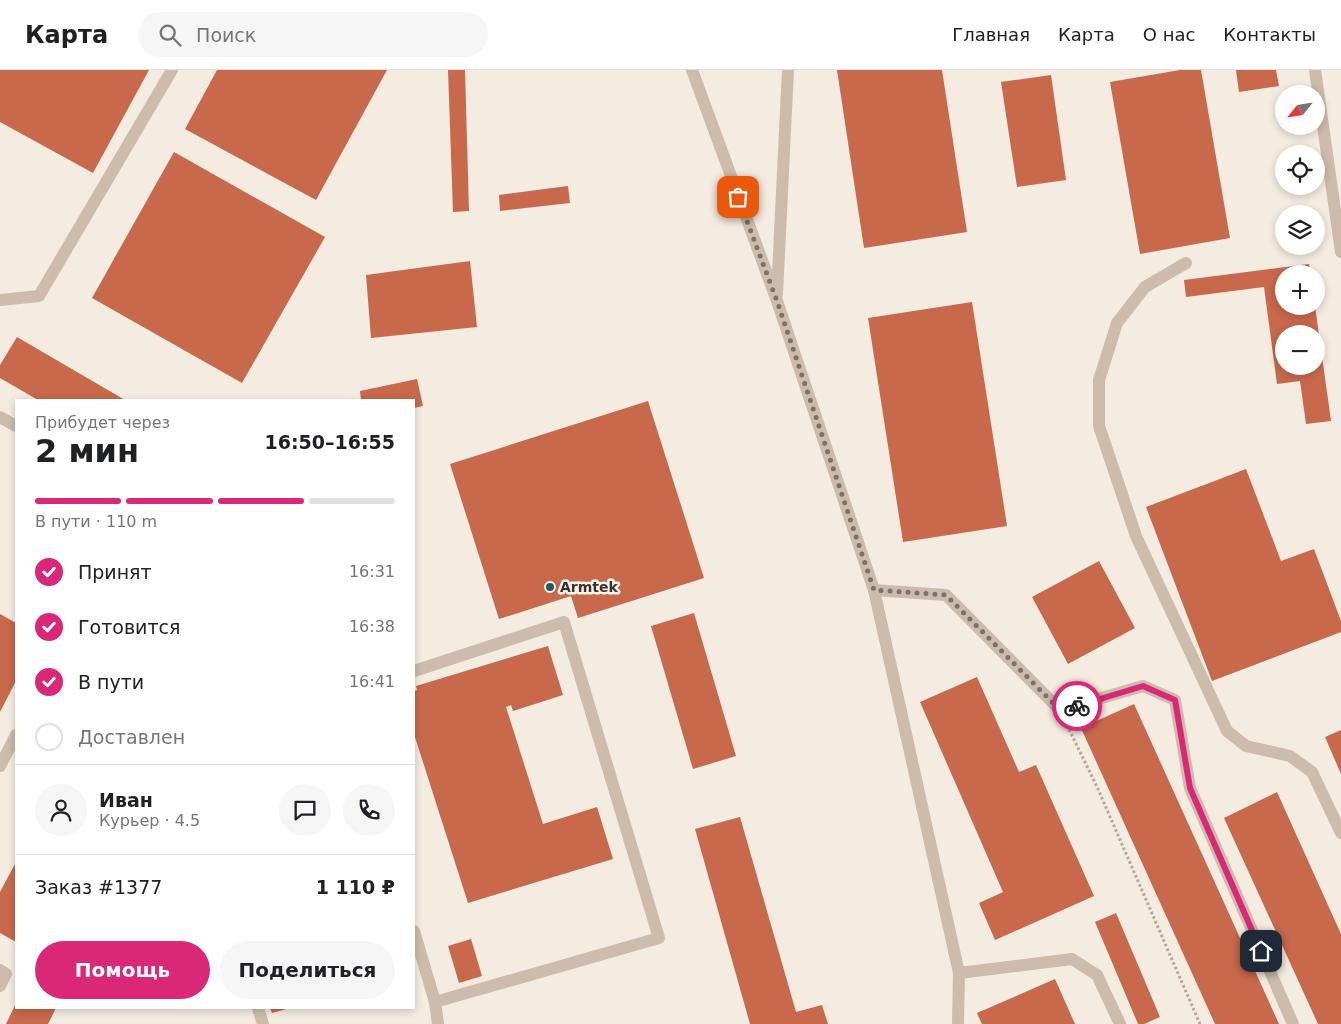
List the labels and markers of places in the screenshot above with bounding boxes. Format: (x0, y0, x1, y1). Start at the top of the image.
pin (717, 176, 759, 218)
place label: Armtek (560, 579, 619, 595)
marker: Armtek (544, 581, 556, 593)
pin (1240, 930, 1282, 972)

